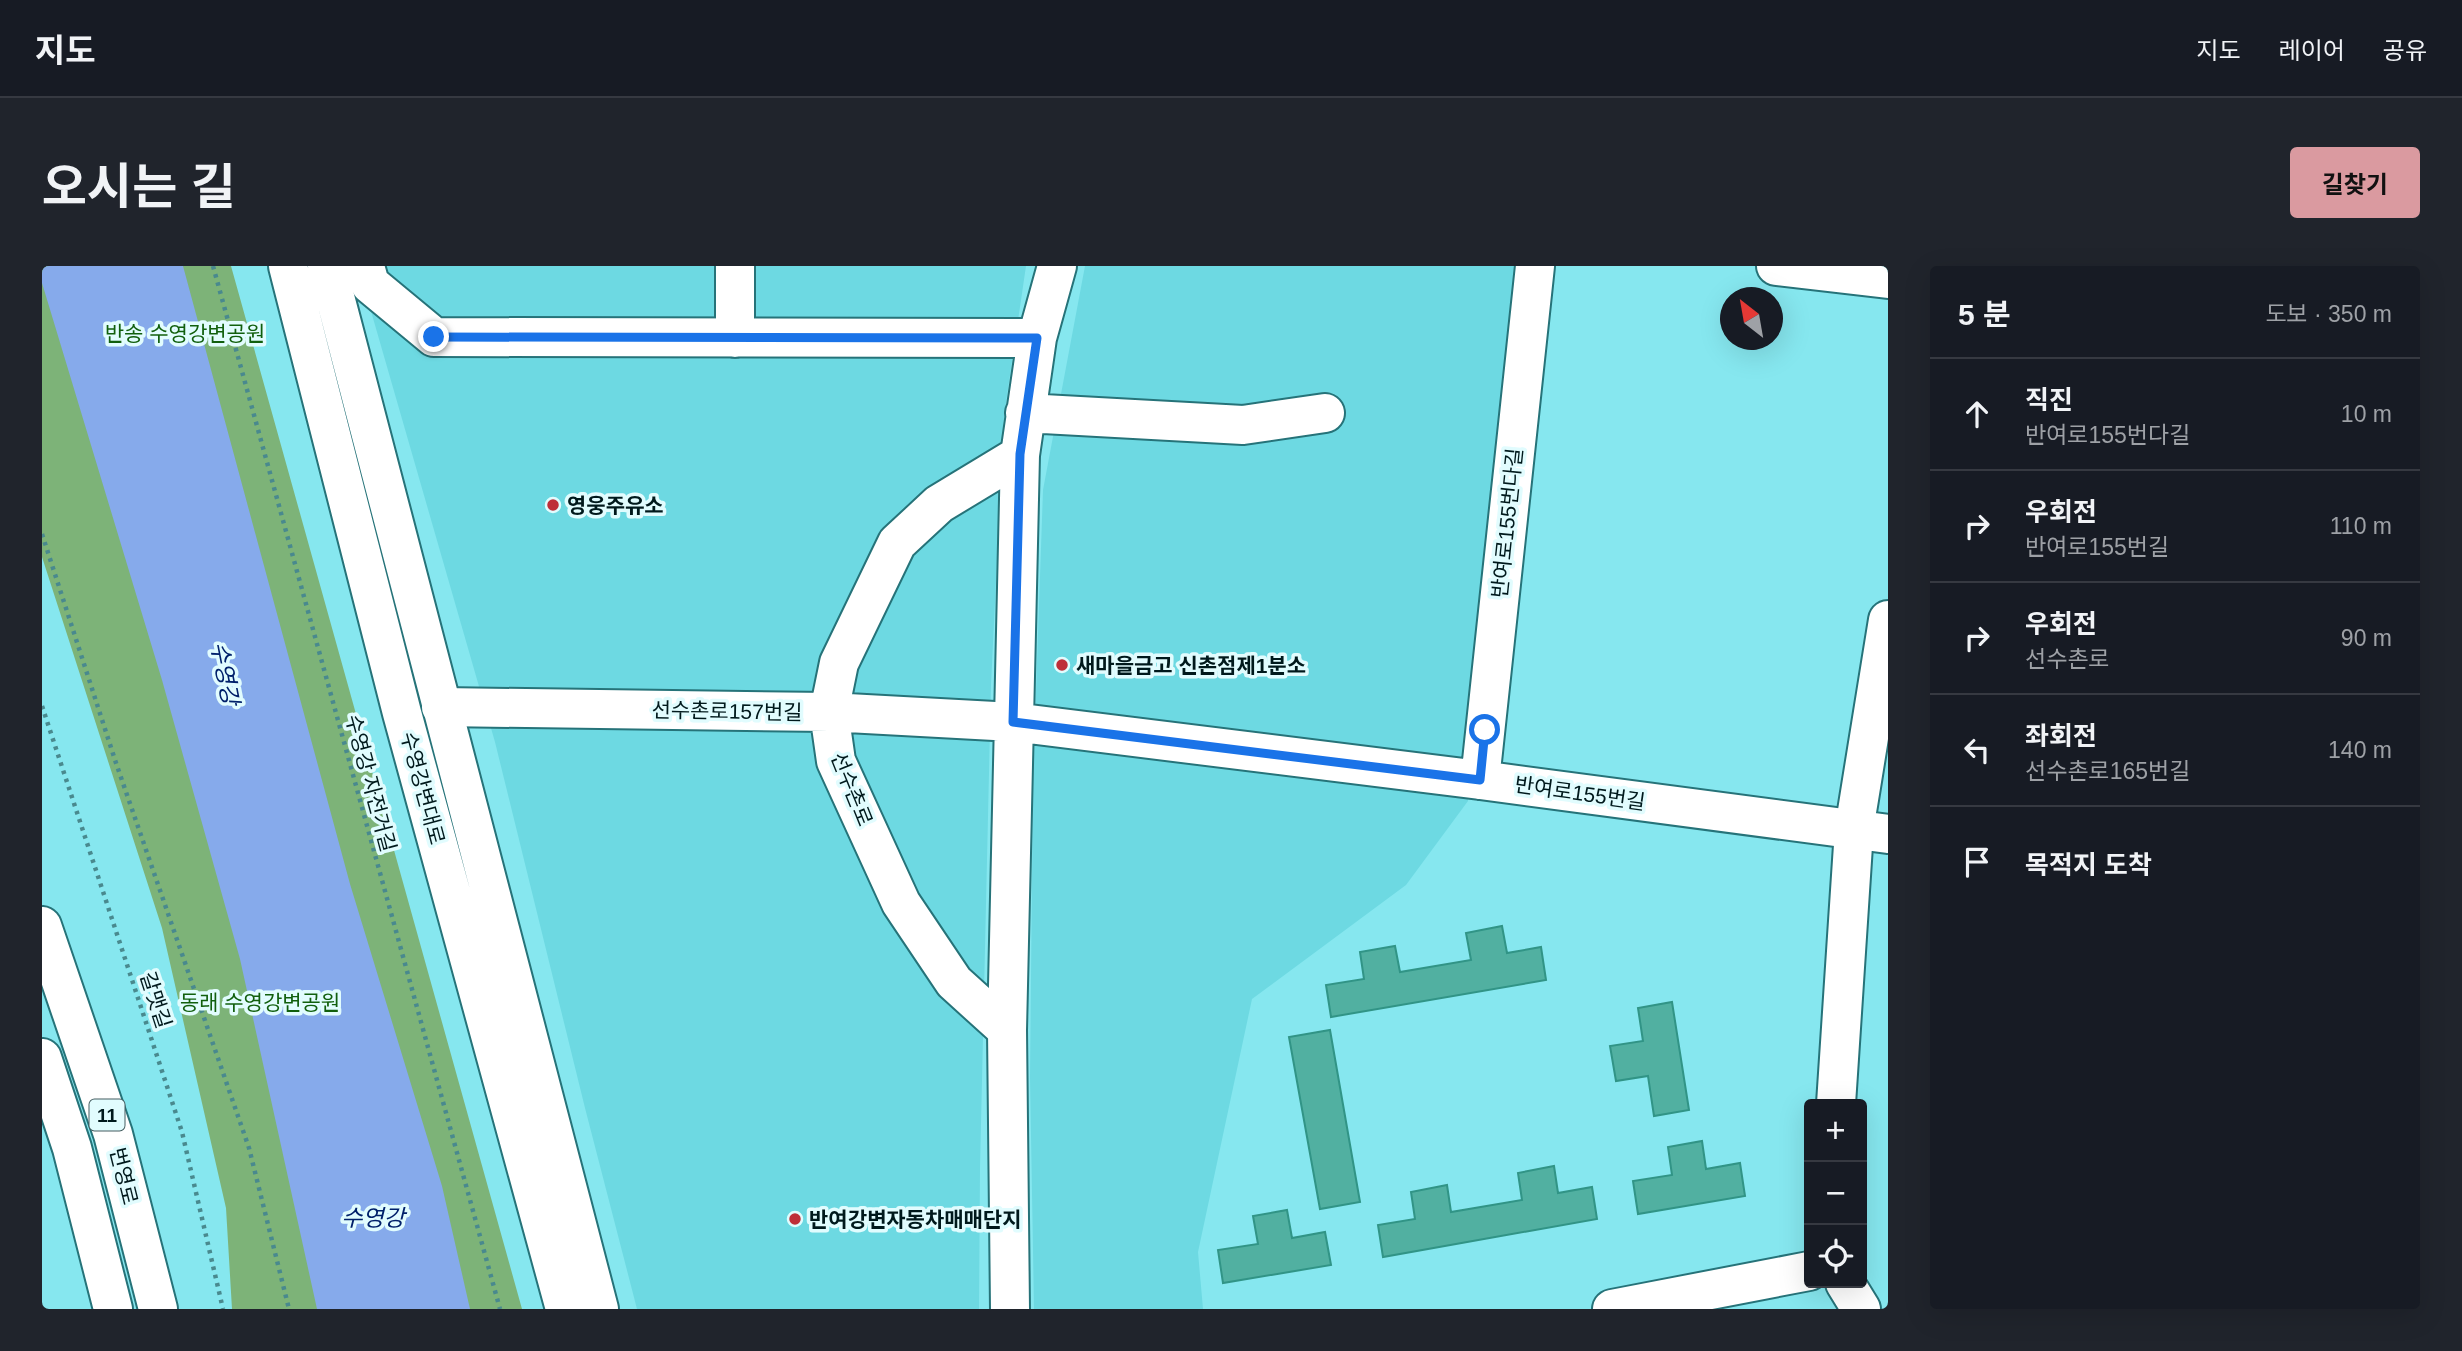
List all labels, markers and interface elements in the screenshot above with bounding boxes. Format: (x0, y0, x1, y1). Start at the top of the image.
text: 지도 (35, 32, 96, 69)
text: 지도 (2196, 37, 2241, 64)
text: 레이어 (2279, 37, 2345, 64)
text: 공유 (2383, 37, 2427, 64)
button: 길찾기 (2290, 147, 2420, 218)
text: 오시는 길 (42, 160, 236, 214)
north arrow (1720, 287, 1783, 350)
text: 5 분 (1958, 298, 2011, 331)
text: 도보 · 350 m (2265, 301, 2392, 327)
route end (418, 321, 449, 352)
park label: 반송 수영강변공원 (105, 322, 265, 345)
text: 직진 (2025, 385, 2073, 415)
icon: ahead (1958, 395, 1996, 433)
text: 10 m (2341, 401, 2392, 427)
text: 반여로155번다길 (2025, 422, 2190, 448)
street label: 반여로155번다길 (1488, 447, 1526, 599)
place label: 영웅주유소 (567, 494, 664, 517)
marker: 영웅주유소 (545, 497, 561, 513)
text: 우회전 (2025, 497, 2097, 527)
icon: right (1958, 507, 1996, 545)
text: 110 m (2330, 513, 2392, 539)
text: 반여로155번길 (2025, 534, 2169, 560)
text: 우회전 (2025, 609, 2097, 639)
icon: right (1958, 619, 1996, 657)
text: 90 m (2341, 625, 2392, 651)
water label: 수영강 (206, 639, 244, 709)
text: 선수촌로 (2025, 646, 2110, 672)
place label: 새마을금고 신촌점제1분소 (1076, 654, 1306, 677)
marker: 새마을금고 신촌점제1분소 (1054, 657, 1070, 673)
street label: 선수촌로157번길 (651, 698, 803, 724)
street label: 수영강 자전거길 (342, 712, 400, 854)
route start (1469, 714, 1500, 745)
text: 좌회전 (2025, 721, 2097, 751)
street label: 수영강변대로 (397, 729, 449, 847)
icon: left (1958, 731, 1996, 769)
text: 140 m (2328, 737, 2392, 763)
street label: 선수촌로 (827, 749, 877, 829)
text: 선수촌로165번길 (2025, 758, 2190, 784)
street label: 반여로155번길 (1513, 772, 1647, 814)
icon: arrive (1958, 843, 1996, 881)
text: 목적지 도착 (2025, 850, 2152, 880)
street label: 갈맷길 (136, 969, 176, 1031)
park label: 동래 수영강변공원 (180, 991, 340, 1014)
map controls (1804, 1099, 1867, 1288)
button: + (1804, 1099, 1867, 1162)
road number: 11 (90, 1100, 124, 1130)
street label: 번영로 (106, 1145, 142, 1207)
button: − (1804, 1162, 1867, 1225)
water label: 수영강 (341, 1205, 408, 1231)
place label: 반여강변자동차매매단지 (809, 1208, 1022, 1231)
marker: 반여강변자동차매매단지 (787, 1211, 803, 1227)
button: locate (1804, 1225, 1867, 1288)

